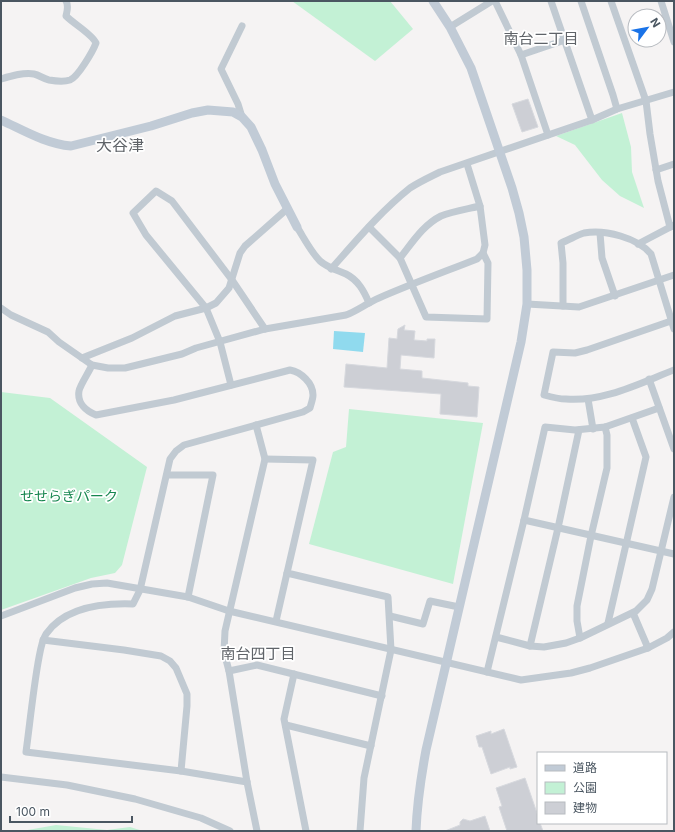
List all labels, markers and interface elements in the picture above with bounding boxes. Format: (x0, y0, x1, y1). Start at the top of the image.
north arrow (627, 8, 667, 48)
text: N (647, 15, 664, 30)
district label: 南台二丁目 (503, 29, 579, 48)
district label: 大谷津 (96, 135, 144, 155)
park label: せせらぎパーク (20, 487, 118, 504)
district label: 南台四丁目 (220, 644, 296, 663)
legend (537, 752, 667, 824)
text: 道路 (573, 760, 597, 775)
text: 公園 (573, 780, 597, 795)
scale bar (10, 798, 132, 824)
text: 建物 (573, 800, 597, 815)
text: 100 m (16, 804, 50, 819)

